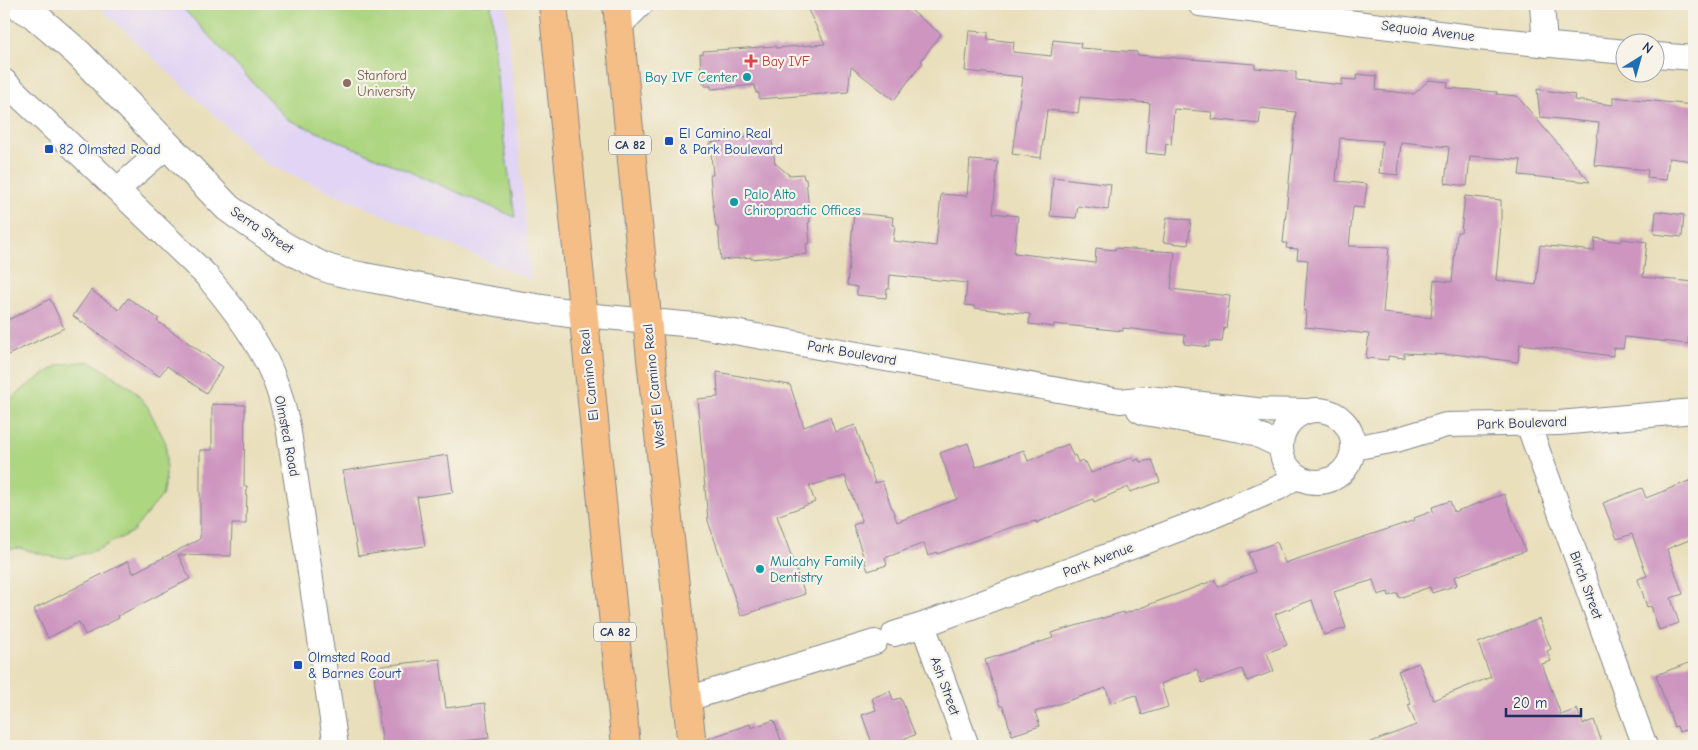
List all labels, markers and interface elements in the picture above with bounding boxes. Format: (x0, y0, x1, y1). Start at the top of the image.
street label: Sequoia Avenue (1380, 17, 1476, 45)
north arrow (1616, 32, 1666, 82)
text: N (1639, 38, 1656, 58)
place label: Bay IVF (762, 53, 810, 70)
marker: Bay IVF (744, 54, 758, 68)
place label: Stanford University (357, 67, 416, 100)
place label: Bay IVF Center (645, 69, 737, 86)
marker: Bay IVF Center (741, 71, 753, 83)
marker: Stanford University (341, 77, 353, 89)
place label: El Camino Real & Park Boulevard (679, 125, 783, 158)
marker: El Camino Real & Park Boulevard (663, 135, 675, 147)
road number: CA 82 (609, 136, 651, 154)
place label: 82 Olmsted Road (59, 141, 161, 158)
marker: 82 Olmsted Road (43, 143, 55, 155)
place label: Palo Alto Chiropractic Offices (744, 186, 861, 219)
marker: Palo Alto Chiropractic Offices (728, 196, 740, 208)
street label: Serra Street (227, 203, 298, 258)
street label: West El Camino Real (639, 323, 669, 449)
street label: El Camino Real (576, 328, 602, 422)
street label: Park Boulevard (806, 337, 898, 369)
street label: Olmsted Road (271, 394, 303, 478)
street label: Park Boulevard (1477, 413, 1567, 433)
street label: Park Avenue (1060, 539, 1136, 581)
street label: Birch Street (1566, 549, 1606, 622)
place label: Mulcahy Family Dentistry (770, 553, 864, 586)
marker: Mulcahy Family Dentistry (754, 563, 766, 575)
road number: CA 82 (594, 622, 636, 642)
place label: Olmsted Road & Barnes Court (308, 649, 402, 682)
street label: Ash Street (927, 654, 964, 719)
marker: Olmsted Road & Barnes Court (292, 659, 304, 671)
scale bar (1506, 685, 1580, 717)
text: 20 m (1513, 694, 1547, 712)

